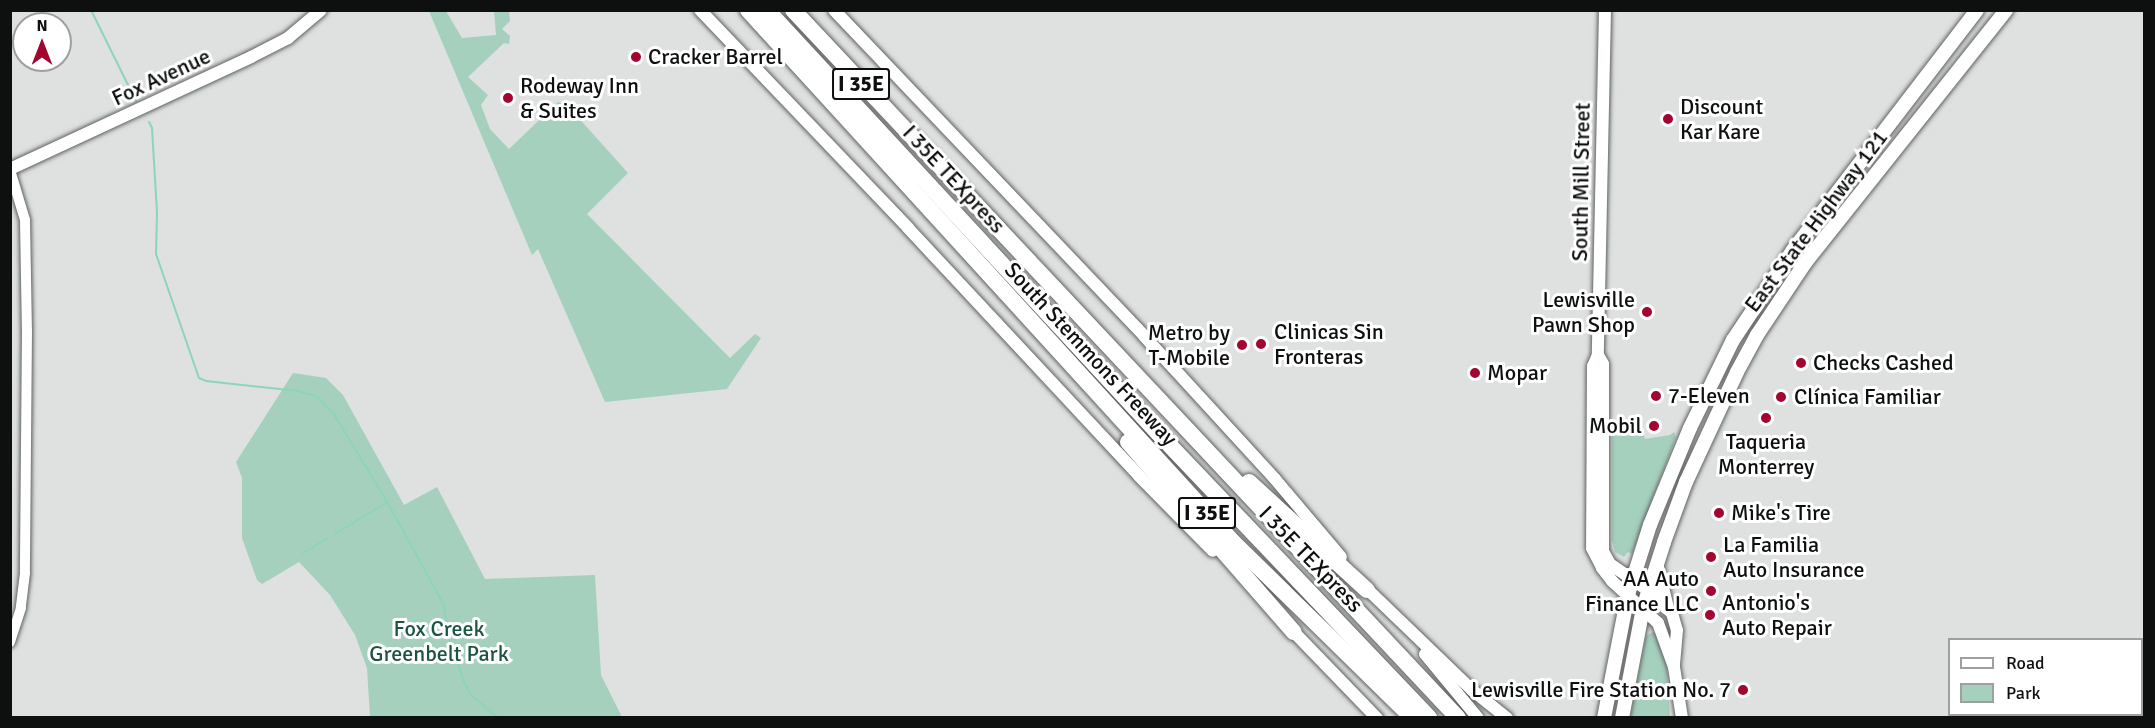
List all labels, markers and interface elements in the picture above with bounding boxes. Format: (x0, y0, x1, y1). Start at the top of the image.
north arrow (12, 12, 72, 72)
text: N (36, 16, 48, 36)
street label: Fox Avenue (108, 43, 214, 111)
place label: Cracker Barrel (648, 44, 783, 70)
marker: Cracker Barrel (629, 50, 643, 64)
road number: I 35E (831, 66, 891, 102)
place label: Rodeway Inn & Suites (520, 72, 639, 124)
marker: Rodeway Inn & Suites (501, 91, 515, 105)
place label: Discount Kar Kare (1680, 93, 1763, 144)
street label: South Mill Street (1566, 102, 1596, 262)
marker: Discount Kar Kare (1661, 112, 1675, 126)
street label: I 35E TEXpress (897, 119, 1011, 239)
street label: East State Highway 121 (1739, 125, 1893, 317)
street label: South Stemmons Freeway (999, 257, 1183, 451)
place label: Lewisville Pawn Shop (1532, 286, 1635, 338)
marker: Lewisville Pawn Shop (1640, 305, 1654, 319)
place label: Clinicas Sin Fronteras (1274, 318, 1384, 370)
place label: Metro by T-Mobile (1148, 319, 1230, 370)
marker: Clinicas Sin Fronteras (1252, 335, 1270, 353)
marker: Metro by T-Mobile (1235, 338, 1249, 352)
place label: Checks Cashed (1813, 350, 1954, 376)
marker: Checks Cashed (1794, 356, 1808, 370)
place label: Mopar (1487, 360, 1547, 386)
marker: Mopar (1468, 366, 1482, 380)
place label: 7-Eleven (1668, 383, 1750, 409)
place label: Clínica Familiar (1794, 384, 1941, 410)
marker: Clínica Familiar (1772, 388, 1790, 406)
marker: 7-Eleven (1649, 389, 1663, 403)
marker: Taqueria Monterrey (1759, 411, 1773, 425)
place label: Mobil (1589, 413, 1642, 439)
marker: Mobil (1647, 419, 1661, 433)
place label: Taqueria Monterrey (1718, 428, 1814, 480)
road number: I 35E (1177, 495, 1237, 531)
street label: I 35E TEXpress (1254, 500, 1368, 618)
place label: Mike's Tire (1731, 500, 1831, 526)
marker: Mike's Tire (1712, 506, 1726, 520)
place label: La Familia Auto Insurance (1723, 531, 1864, 582)
marker: La Familia Auto Insurance (1704, 550, 1718, 564)
place label: AA Auto Finance LLC (1585, 565, 1699, 616)
marker: AA Auto Finance LLC (1704, 584, 1718, 598)
place label: Antonio's Auto Repair (1722, 589, 1832, 640)
marker: Antonio's Auto Repair (1703, 608, 1717, 622)
park label: Fox Creek Greenbelt Park (369, 615, 509, 666)
legend (1948, 638, 2143, 716)
text: Road (2006, 652, 2045, 674)
place label: Lewisville Fire Station No. 7 (1471, 677, 1731, 703)
text: Park (2006, 682, 2041, 704)
marker: Lewisville Fire Station No. 7 (1736, 683, 1750, 697)

